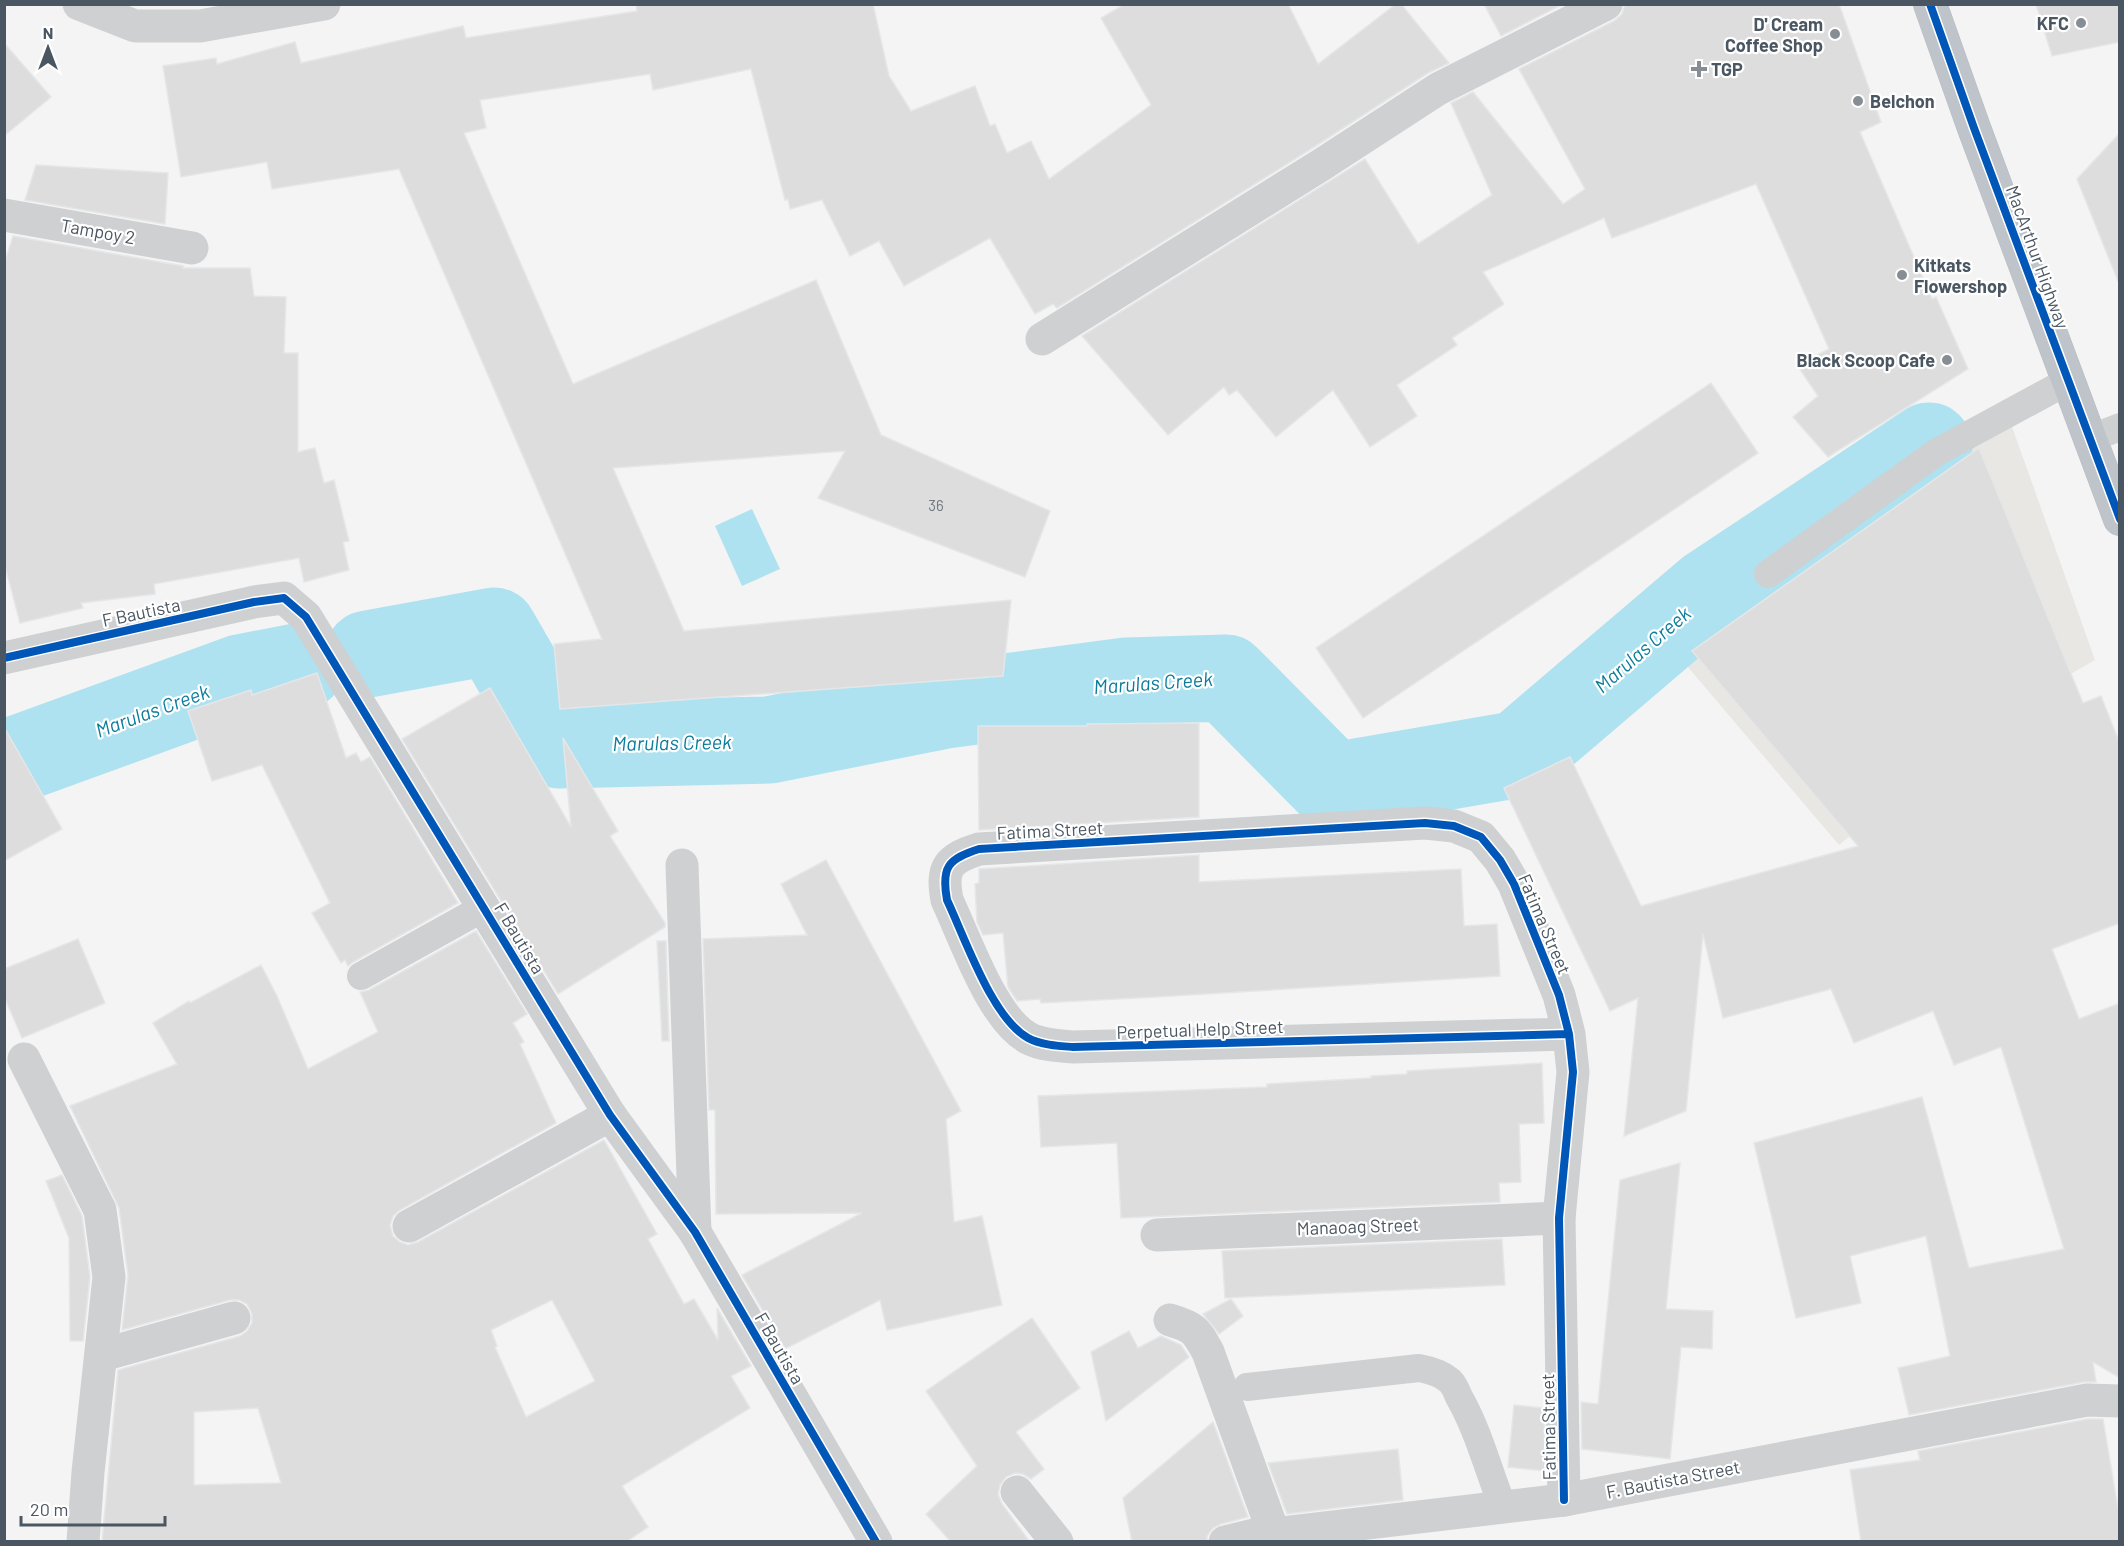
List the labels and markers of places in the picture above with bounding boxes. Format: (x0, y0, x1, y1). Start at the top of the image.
place label: KFC (2037, 12, 2069, 34)
place label: D' Cream Coffee Shop (1725, 13, 1823, 56)
marker: KFC (2074, 16, 2088, 30)
marker: D' Cream Coffee Shop (1828, 27, 1842, 41)
place label: TGP (1711, 58, 1743, 80)
marker: TGP (1692, 62, 1706, 76)
place label: Belchon (1870, 90, 1935, 112)
marker: Belchon (1851, 94, 1865, 108)
place label: Kitkats Flowershop (1914, 254, 2007, 297)
marker: Kitkats Flowershop (1895, 268, 1909, 282)
place label: Black Scoop Cafe (1797, 349, 1935, 371)
marker: Black Scoop Cafe (1940, 353, 1954, 367)

